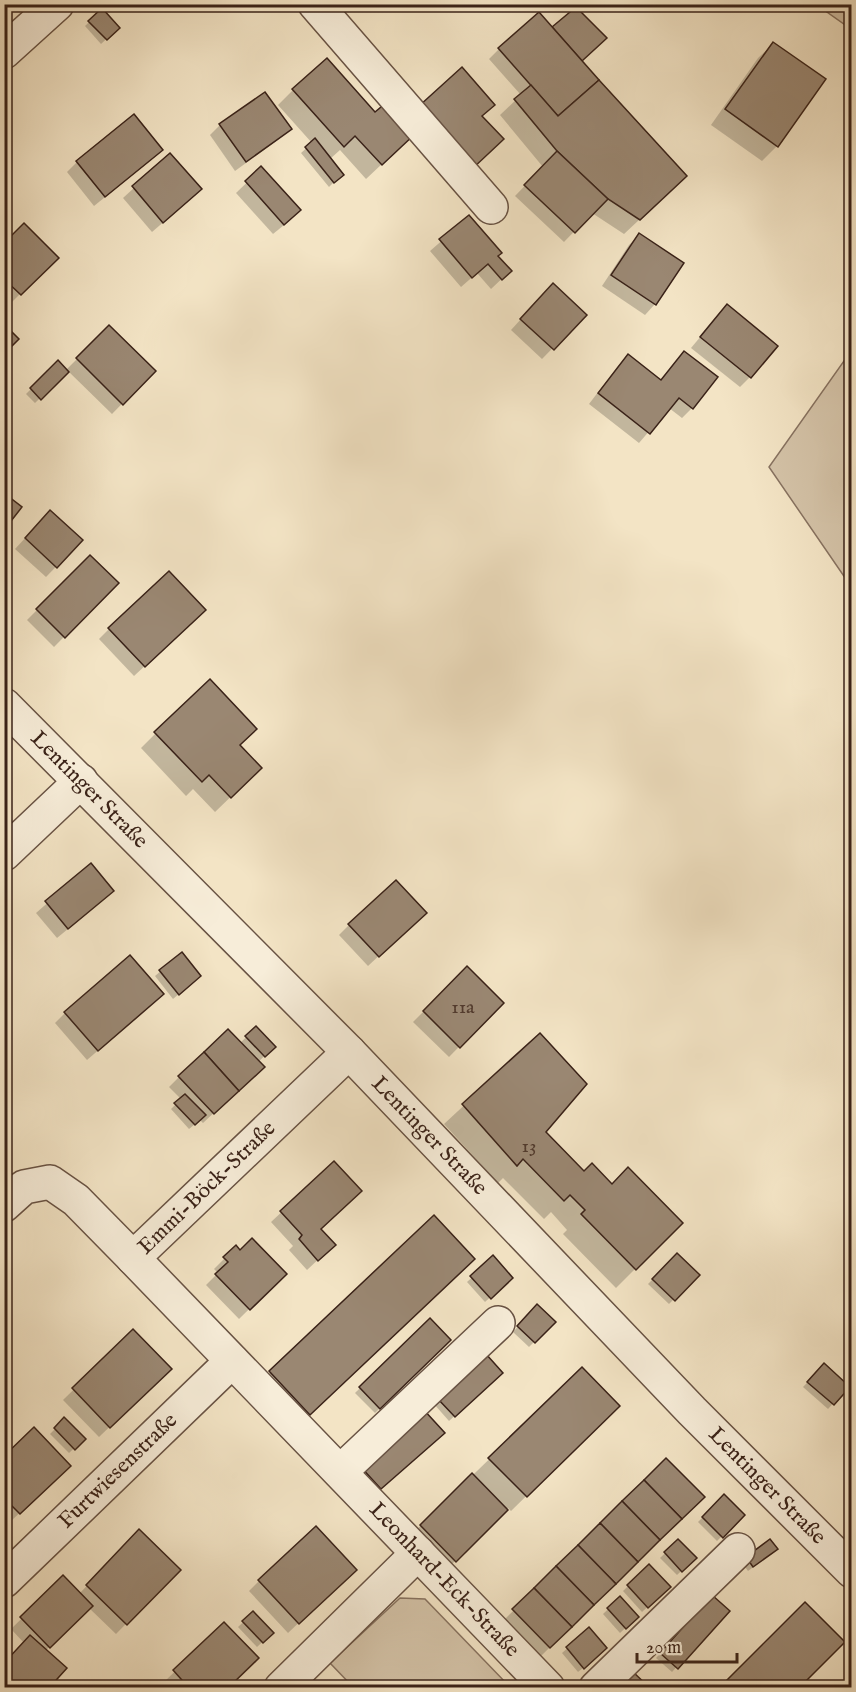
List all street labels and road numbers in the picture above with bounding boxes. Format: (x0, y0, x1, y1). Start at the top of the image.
street label: Lentinger Straße (24, 725, 154, 855)
street label: Lentinger Straße (365, 1070, 493, 1202)
street label: Emmi-Böck-Straße (132, 1115, 282, 1261)
street label: Furtwiesenstraße (52, 1407, 184, 1535)
street label: Lentinger Straße (702, 1421, 832, 1551)
street label: Leonhard-Eck-Straße (363, 1496, 525, 1664)

